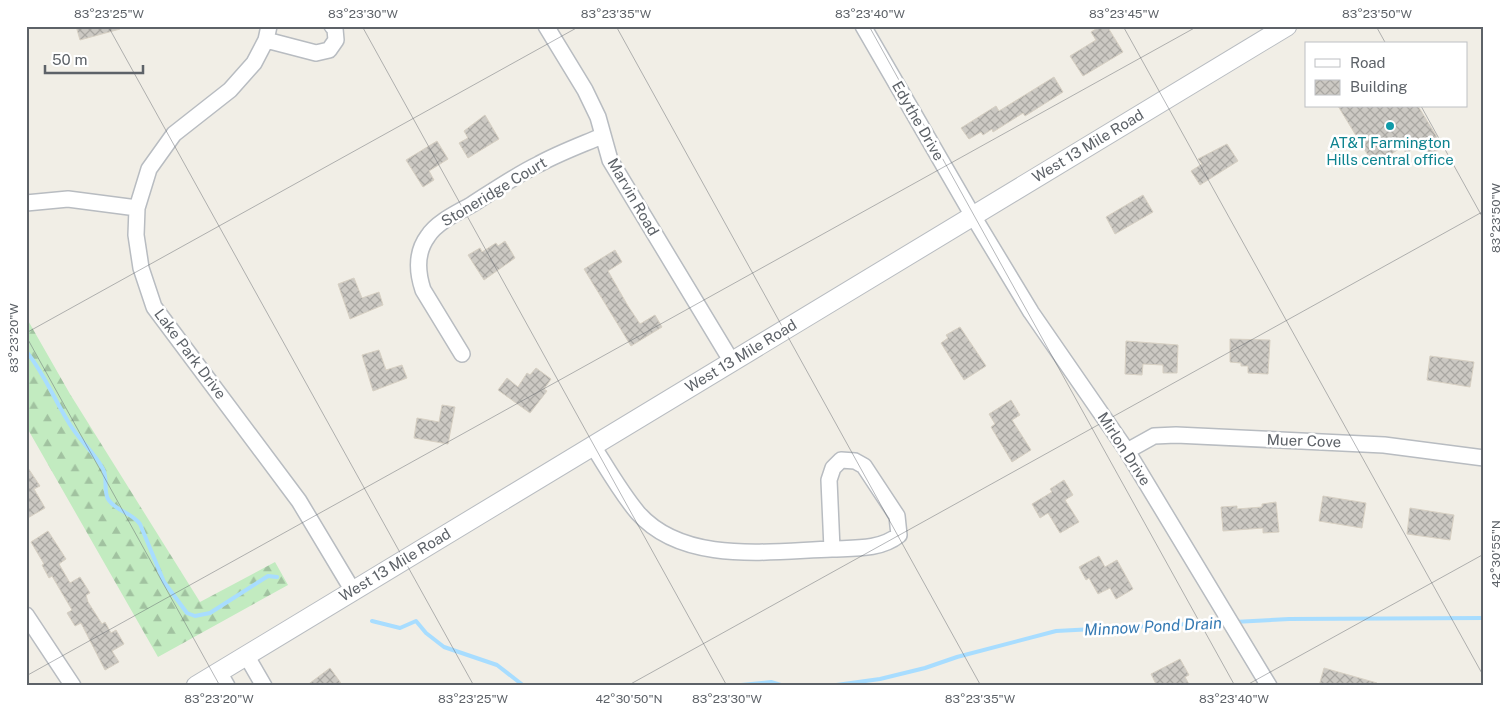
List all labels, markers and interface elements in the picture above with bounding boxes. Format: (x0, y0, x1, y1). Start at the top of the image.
text: 83°23'25"W (74, 7, 144, 21)
text: 83°23'30"W (328, 7, 398, 21)
text: 83°23'35"W (581, 7, 652, 21)
text: 83°23'40"W (835, 7, 906, 21)
text: 83°23'45"W (1089, 7, 1160, 21)
text: 83°23'50"W (1342, 7, 1413, 21)
scale bar (45, 42, 142, 74)
legend (1305, 42, 1468, 108)
text: 50 m (52, 51, 87, 68)
text: Road (1350, 54, 1386, 71)
street label: Edythe Drive (889, 78, 948, 163)
text: Building (1350, 78, 1408, 95)
street label: West 13 Mile Road (1029, 106, 1147, 186)
marker: AT&T Farmington Hills central office (1384, 120, 1396, 132)
place label: AT&T Farmington Hills central office (1326, 134, 1454, 168)
street label: Stoneridge Court (438, 153, 550, 230)
street label: Marvin Road (604, 155, 662, 239)
text: 83°23'50"W (1489, 182, 1503, 253)
text: 83°23'20"W (7, 303, 21, 373)
street label: Lake Park Drive (151, 305, 230, 402)
street label: West 13 Mile Road (682, 316, 800, 396)
street label: Mirlon Drive (1094, 409, 1154, 489)
street label: Muer Cove (1266, 431, 1342, 450)
text: 42°30'55"N (1489, 520, 1503, 588)
street label: West 13 Mile Road (336, 525, 454, 605)
water label: Minnow Pond Drain (1084, 613, 1223, 640)
text: 83°23'20"W (184, 692, 254, 706)
text: 83°23'25"W (438, 692, 508, 706)
text: 42°30'50"N (595, 692, 663, 706)
text: 83°23'30"W (692, 692, 762, 706)
text: 83°23'35"W (945, 692, 1016, 706)
text: 83°23'40"W (1199, 692, 1270, 706)

